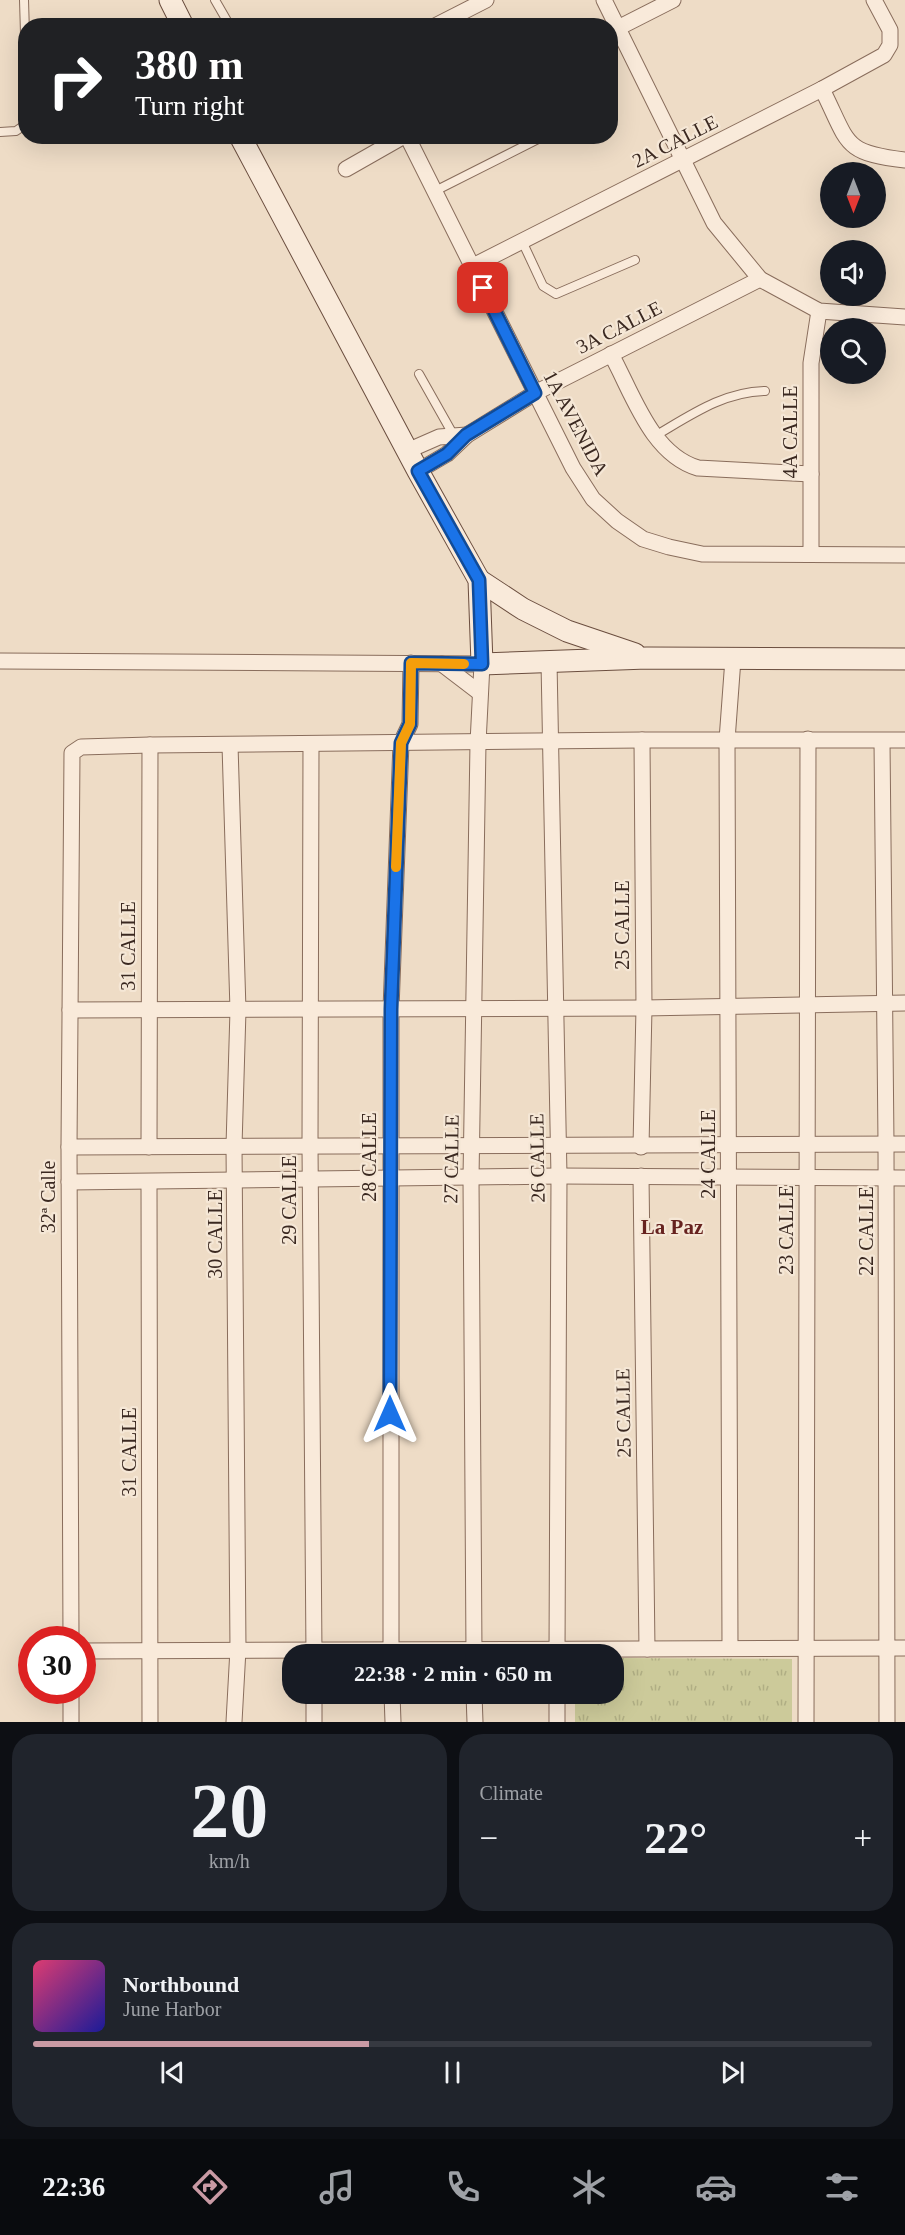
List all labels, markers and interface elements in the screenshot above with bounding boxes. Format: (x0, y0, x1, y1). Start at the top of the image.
icon: right (36, 42, 114, 120)
text: 380 m (135, 42, 244, 88)
text: Turn right (135, 91, 244, 121)
street label: 2A CALLE (629, 110, 721, 172)
north arrow (820, 162, 886, 228)
map controls (820, 162, 886, 384)
button: sound (820, 240, 886, 306)
pin (457, 262, 508, 313)
icon: arrive (466, 271, 499, 304)
street label: 3A CALLE (573, 296, 665, 358)
button: search (820, 318, 886, 384)
street label: 1A AVENIDA (539, 367, 613, 480)
street label: 4A CALLE (779, 386, 801, 478)
street label: 25 CALLE (611, 880, 633, 970)
street label: 31 CALLE (117, 901, 139, 991)
street label: 24 CALLE (697, 1109, 719, 1199)
street label: 28 CALLE (358, 1112, 380, 1202)
street label: 26 CALLE (525, 1113, 549, 1203)
street label: 27 CALLE (439, 1114, 463, 1204)
street label: 29 CALLE (278, 1155, 300, 1245)
street label: 32ª Calle (37, 1161, 59, 1233)
street label: 23 CALLE (775, 1185, 797, 1275)
street label: 22 CALLE (855, 1186, 877, 1276)
street label: 30 CALLE (204, 1189, 226, 1279)
district label: La Paz (641, 1215, 703, 1239)
street label: 25 CALLE (611, 1368, 635, 1458)
position arrow (358, 1382, 422, 1446)
street label: 31 CALLE (118, 1407, 140, 1497)
speed limit sign: 30 (18, 1626, 96, 1704)
text: 22:38 · 2 min · 650 m (354, 1661, 552, 1686)
text: 20 (190, 1767, 268, 1854)
text: Climate (480, 1782, 543, 1804)
text: 22° (644, 1813, 707, 1863)
text: − (480, 1820, 498, 1856)
text: + (853, 1820, 872, 1856)
text: km/h (209, 1850, 250, 1872)
text: Northbound (123, 1972, 239, 1997)
text: June Harbor (123, 1998, 221, 2020)
icon: previous (156, 2056, 189, 2089)
icon: pause (436, 2056, 469, 2089)
icon: next (716, 2056, 749, 2089)
icon: directions (189, 2166, 231, 2208)
icon: music (316, 2166, 358, 2208)
icon: phone (442, 2166, 484, 2208)
icon: climate (568, 2166, 610, 2208)
icon: car (695, 2166, 737, 2208)
icon: filters (821, 2166, 863, 2208)
text: 22:36 (42, 2172, 105, 2202)

